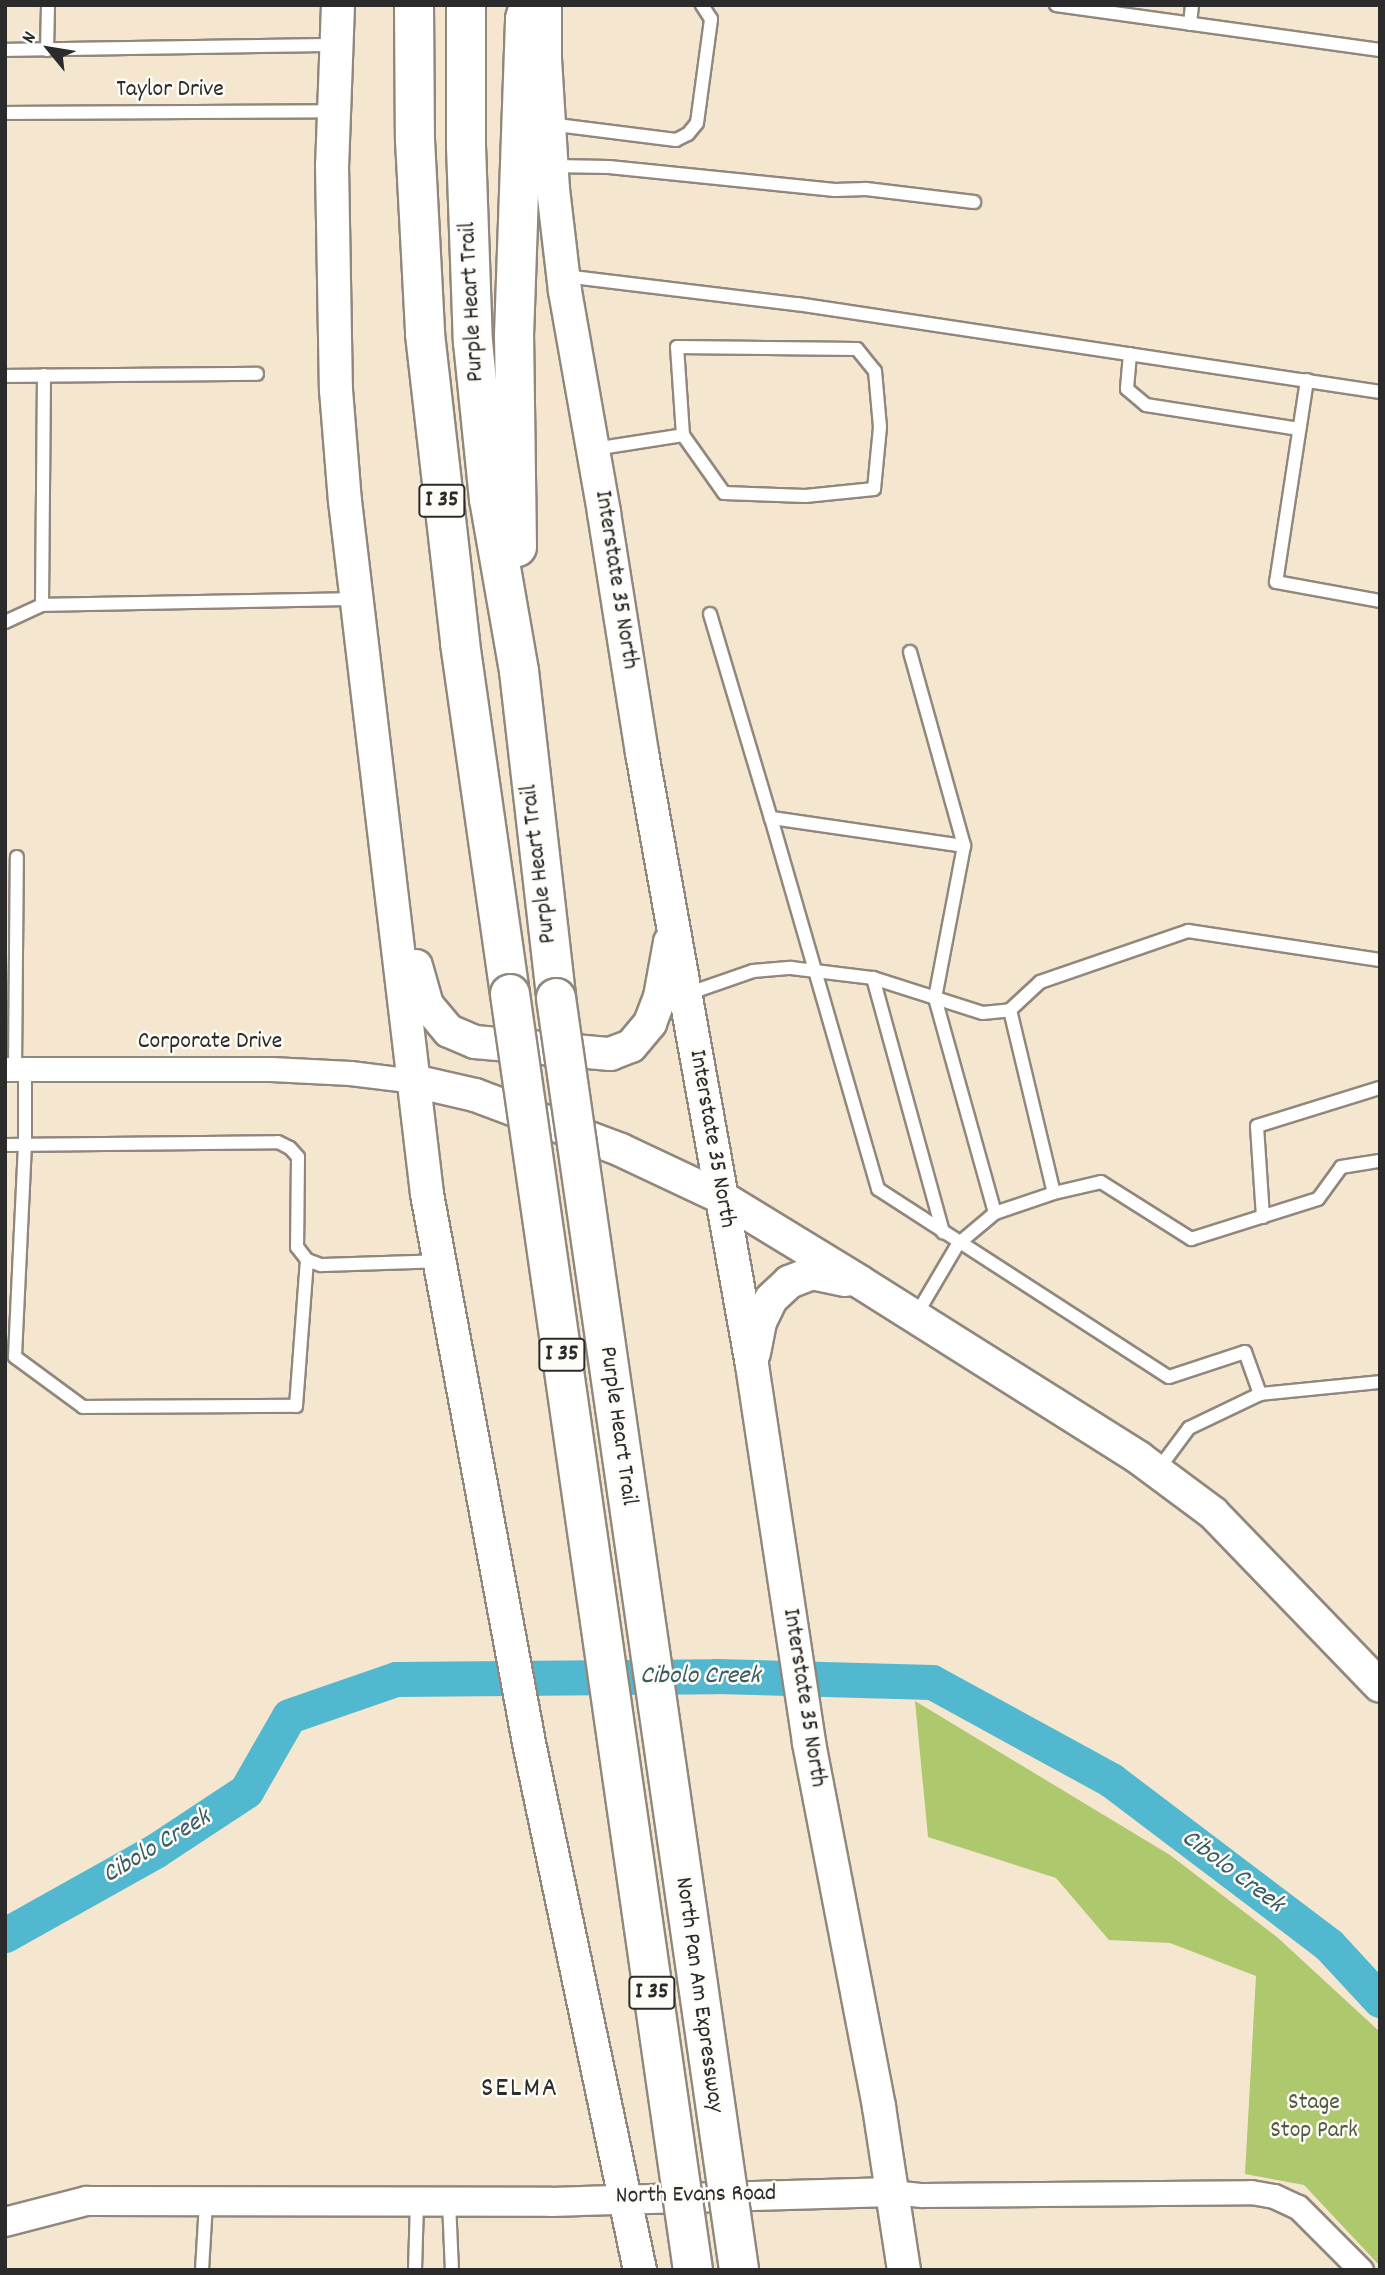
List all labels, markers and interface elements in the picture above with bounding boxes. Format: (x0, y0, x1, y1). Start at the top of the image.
north arrow (14, 14, 84, 84)
text: N (16, 27, 44, 49)
street label: Taylor Drive (116, 77, 224, 105)
street label: Purple Heart Trail (454, 221, 492, 383)
road number: I 35 (418, 481, 466, 520)
street label: Interstate 35 North (587, 489, 643, 671)
street label: Purple Heart Trail (516, 783, 564, 945)
street label: Corporate Drive (138, 1029, 282, 1057)
street label: Interstate 35 North (681, 1048, 741, 1230)
road number: I 35 (538, 1336, 586, 1374)
street label: Purple Heart Trail (592, 1345, 642, 1507)
street label: Interstate 35 North (775, 1607, 831, 1789)
water label: Cibolo Creek (640, 1661, 760, 1693)
water label: Cibolo Creek (97, 1803, 217, 1891)
water label: Cibolo Creek (1175, 1823, 1289, 1921)
street label: North Pan Am Expressway (667, 1875, 729, 2115)
road number: I 35 (628, 1974, 676, 2012)
district label: SELMA (482, 2073, 558, 2107)
park label: Stage Stop Park (1270, 2090, 1358, 2146)
street label: North Evans Road (616, 2180, 776, 2212)

